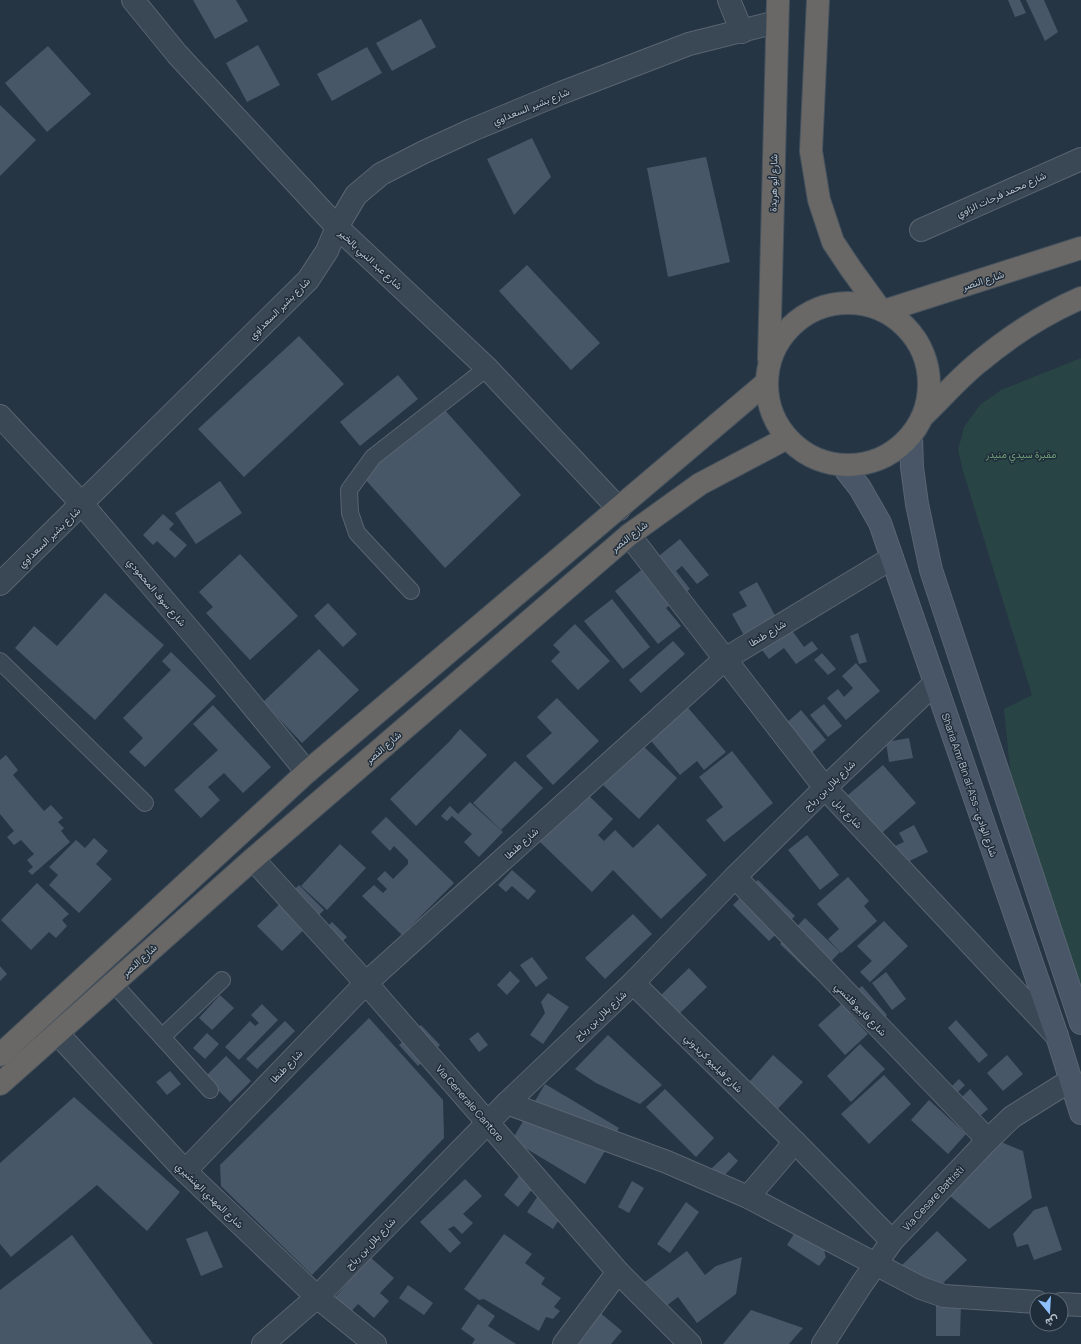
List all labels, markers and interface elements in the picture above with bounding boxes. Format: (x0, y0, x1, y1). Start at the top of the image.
street label: شارع بشير السعداوي (490, 84, 572, 130)
street label: شارع أبو هريدة (765, 154, 781, 212)
street label: شارع محمد فرحات الزاوي (954, 168, 1049, 222)
street label: شارع عبد النبي بالخير (334, 225, 406, 294)
street label: شارع النصر (959, 267, 1006, 294)
street label: شارع بشير السعداوي (245, 274, 314, 343)
park label: مقبرة سيدي منيدر (985, 447, 1056, 463)
street label: شارع بشير السعداوي (15, 503, 85, 572)
street label: شارع النصر (607, 517, 650, 555)
street label: شارع سوف المحمودي (123, 555, 190, 630)
street label: شارع طنطا (746, 616, 788, 650)
street label: Sharia Amr Bin al-A'ss - شارع الوادي (937, 711, 1001, 860)
street label: شارع النصر (361, 727, 404, 767)
street label: شارع بلال بن رباح (800, 757, 858, 813)
street label: شارع بابل (830, 795, 866, 832)
street label: شارع طنطا (501, 824, 541, 862)
street label: شارع النصر (118, 940, 160, 980)
street label: شارع فابيو فلتسي (831, 979, 890, 1040)
street label: شارع بلال بن رباح (571, 987, 629, 1043)
street label: شارع فيليبو كريدوني (680, 1031, 746, 1097)
street label: شارع طنطا (267, 1046, 305, 1086)
street label: Via Generale Cantore (433, 1062, 507, 1144)
street label: شارع المهدي الهنشيري (172, 1159, 247, 1233)
street label: Via Cesare Battisti (899, 1163, 967, 1233)
street label: شارع بلال بن رباح (342, 1214, 398, 1272)
north arrow (1029, 1292, 1069, 1332)
text: ش (1044, 1313, 1061, 1331)

